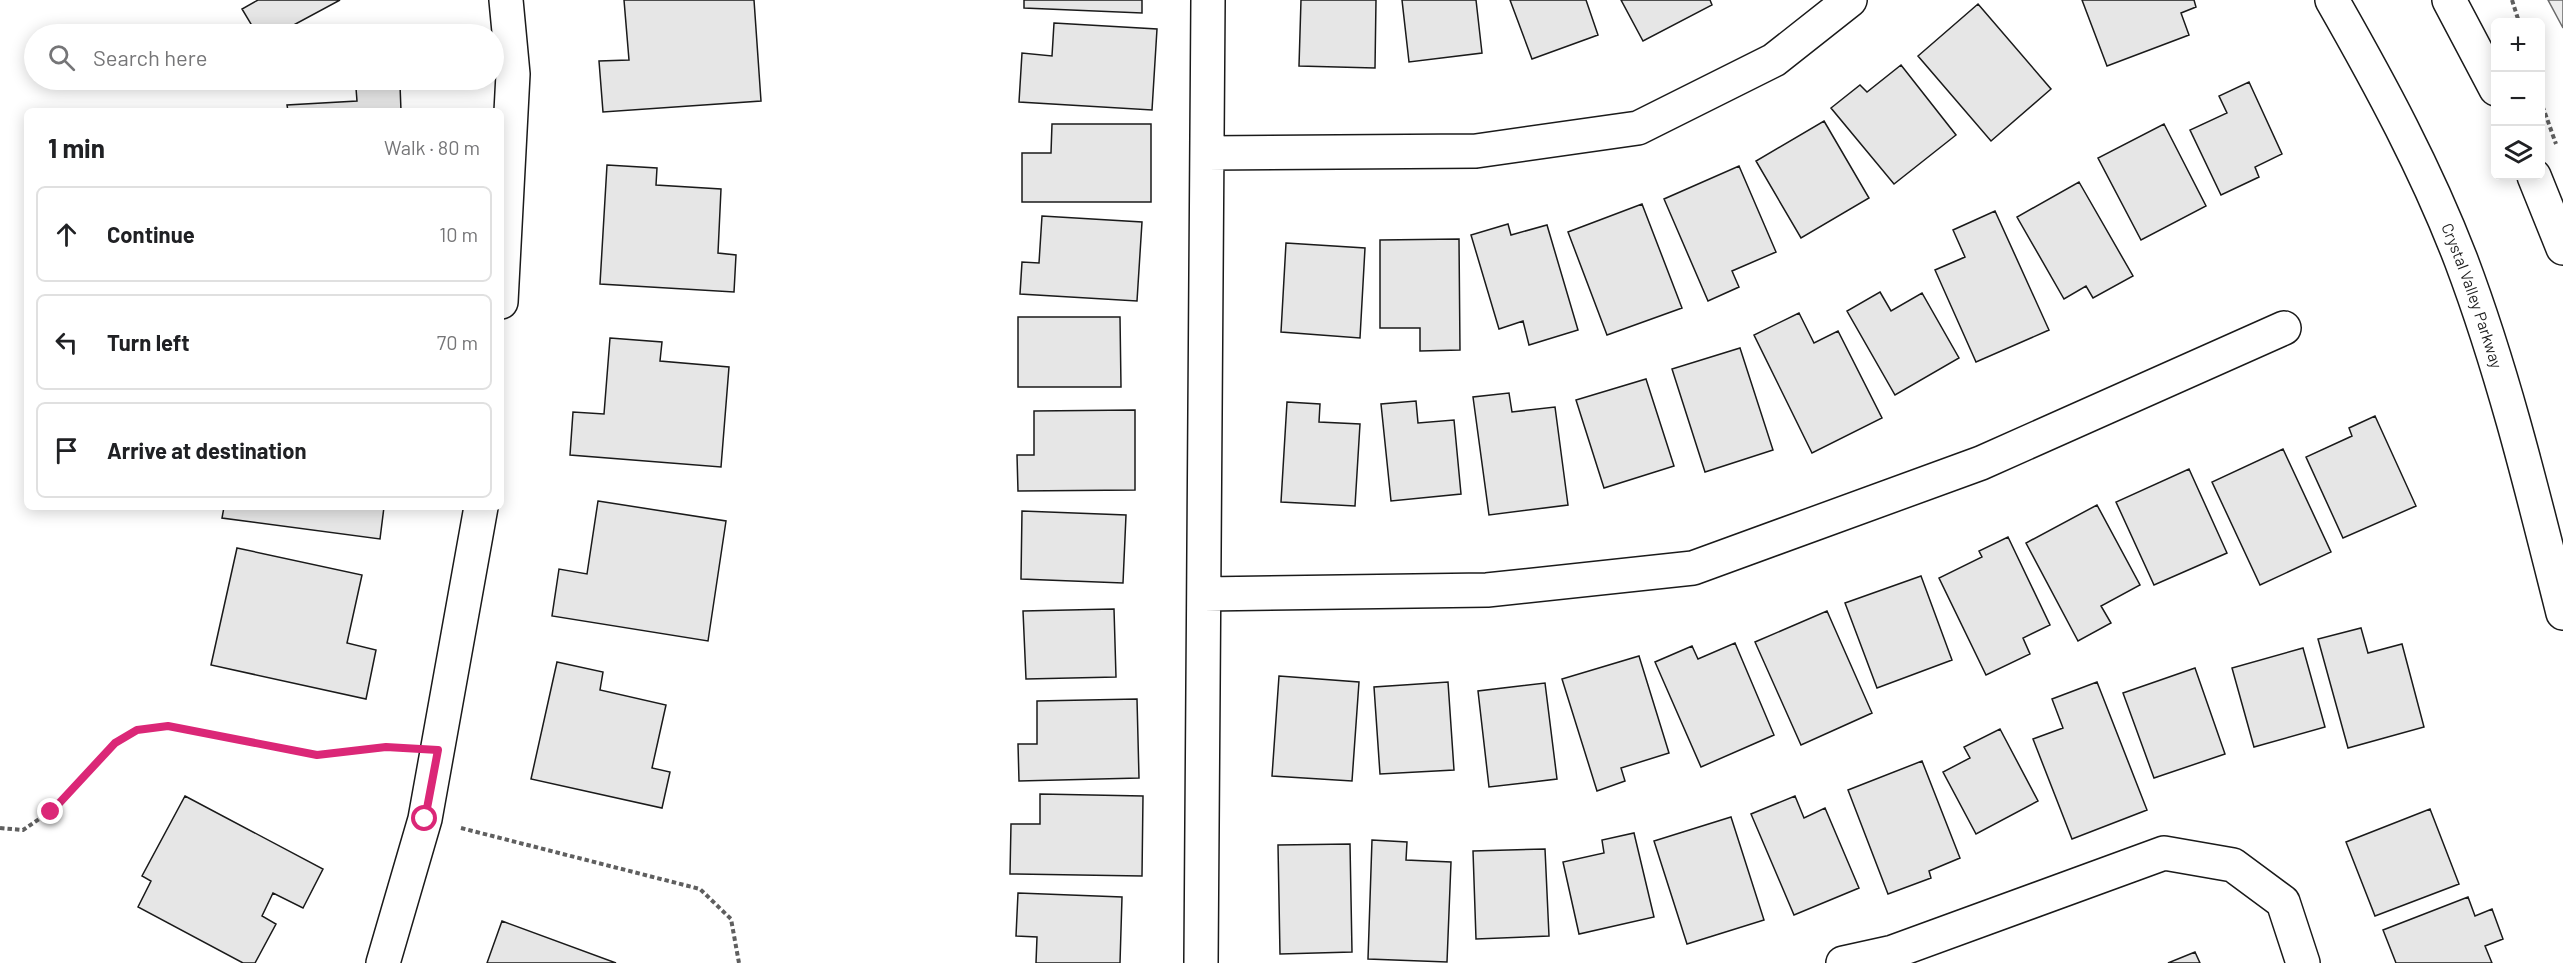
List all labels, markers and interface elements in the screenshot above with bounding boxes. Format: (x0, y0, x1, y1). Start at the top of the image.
map controls (2491, 18, 2545, 180)
button: + (2491, 18, 2545, 72)
search box (24, 24, 504, 90)
icon: search (45, 41, 78, 74)
text: Search here (93, 44, 207, 70)
button: − (2491, 72, 2545, 126)
button: layers (2491, 126, 2545, 180)
text: 1 min (48, 132, 105, 163)
text: Walk · 80 m (384, 135, 480, 159)
icon: ahead (50, 218, 83, 251)
street label: Crystal Valley Parkway (2438, 220, 2507, 371)
text: Continue (107, 221, 195, 247)
text: 10 m (439, 222, 478, 246)
icon: left (50, 326, 83, 359)
text: Turn left (107, 329, 190, 355)
text: 70 m (437, 330, 478, 354)
icon: arrive (50, 434, 83, 467)
text: Arrive at destination (107, 437, 306, 463)
route end (37, 798, 63, 824)
route start (411, 805, 437, 831)

